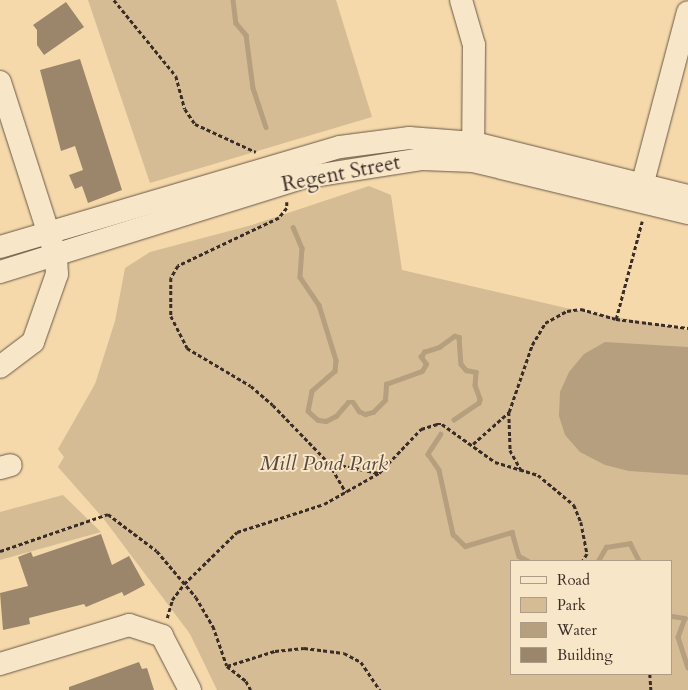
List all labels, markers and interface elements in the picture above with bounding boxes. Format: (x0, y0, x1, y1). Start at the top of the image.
street label: Regent Street (280, 150, 402, 198)
park label: Mill Pond Park (260, 451, 388, 477)
legend (510, 560, 673, 675)
text: Road (557, 570, 590, 590)
text: Park (557, 595, 586, 615)
text: Water (557, 620, 597, 640)
text: Building (557, 645, 613, 665)

